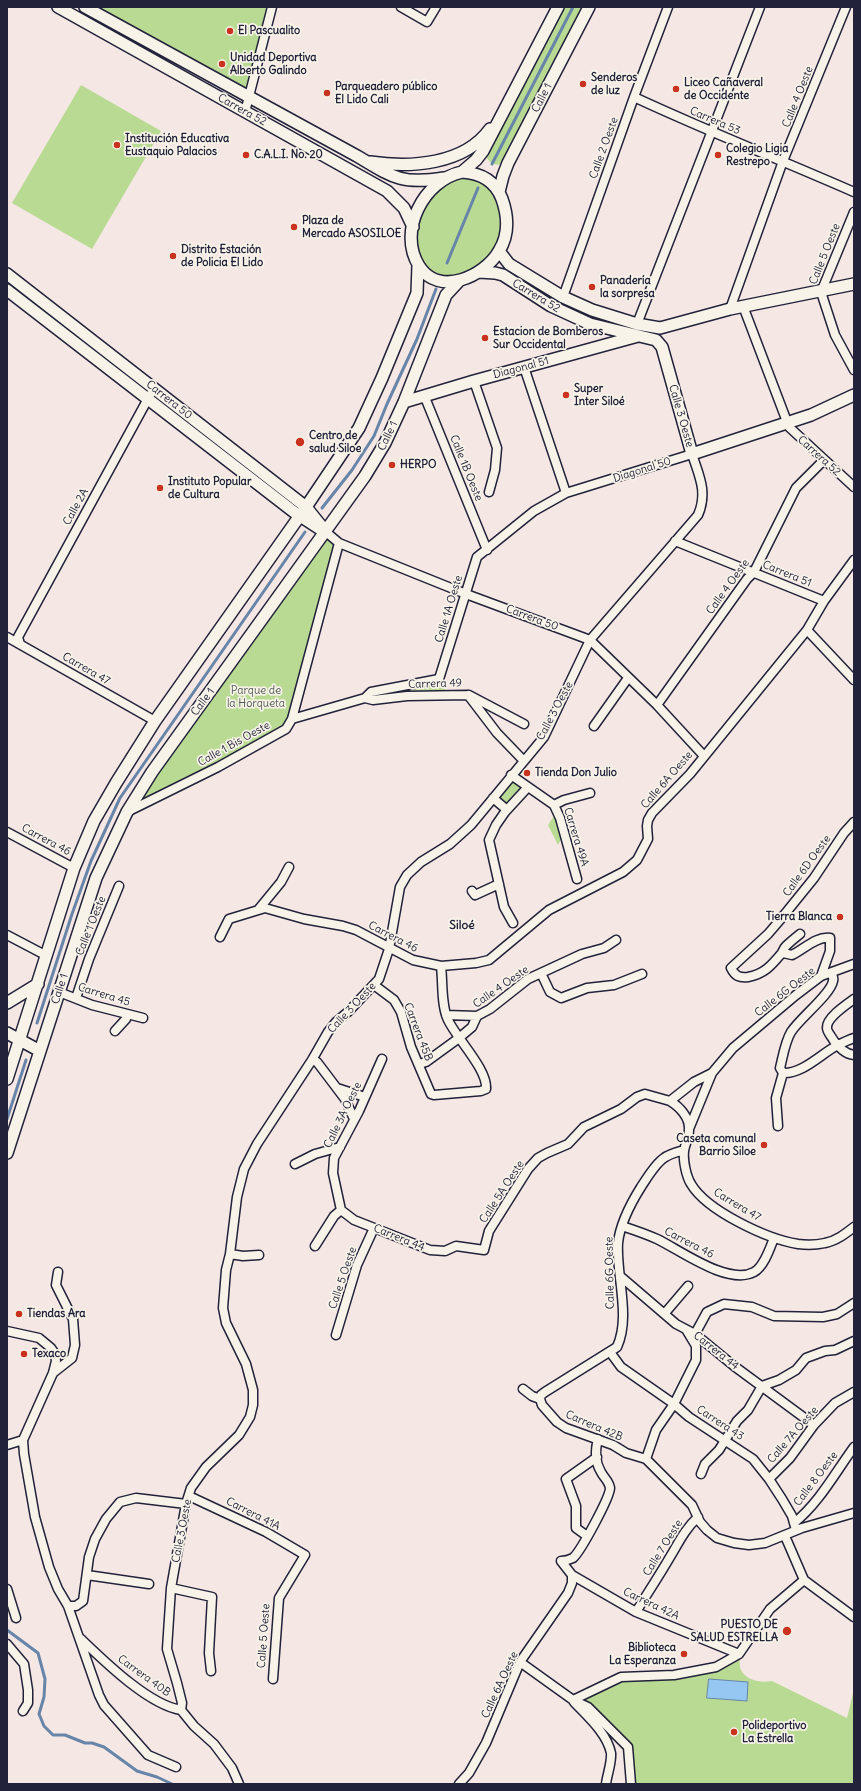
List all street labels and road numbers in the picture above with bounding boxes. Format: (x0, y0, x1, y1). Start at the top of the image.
street label: Calle 4 Oeste (780, 64, 816, 130)
street label: Calle 1 (529, 81, 555, 115)
street label: Carrera 52 (215, 91, 269, 129)
street label: Carrera 53 (688, 104, 742, 138)
street label: Calle 2 Oeste (587, 115, 621, 181)
street label: Calle 5 Oeste (807, 221, 843, 287)
street label: Carrera 52 (510, 277, 562, 315)
street label: Diagonal 51 (492, 354, 550, 382)
street label: Carrera 50 (143, 378, 195, 422)
street label: Calle 3 Oeste (666, 383, 696, 449)
street label: Calle 1 (375, 419, 401, 453)
street label: Calle 1B Oeste (447, 433, 485, 503)
street label: Carrera 52 (795, 433, 843, 479)
street label: Diagonal 50 (611, 454, 673, 486)
street label: Calle 2A (61, 486, 91, 528)
street label: Calle 4 Oeste (704, 557, 752, 617)
street label: Carrera 51 (760, 558, 814, 590)
street label: Calle 1A Oeste (432, 574, 466, 644)
street label: Carrera 50 (504, 602, 560, 634)
street label: Carrera 47 (60, 650, 112, 688)
street label: Carrera 49 (408, 676, 462, 692)
street label: Calle 3 Oeste (534, 679, 576, 743)
street label: Calle 1 (188, 685, 218, 719)
street label: Calle 1 Bis Oeste (196, 719, 272, 769)
street label: Calle 6A Oeste (638, 749, 696, 811)
street label: Carrera 49A (561, 806, 591, 868)
street label: Carrera 46 (19, 822, 73, 858)
street label: Calle 6D Oeste (780, 833, 834, 899)
street label: Calle 1 Oeste (73, 894, 109, 958)
street label: Carrera 46 (366, 919, 420, 955)
street label: Calle 4 Oeste (471, 963, 531, 1011)
street label: Calle 6G Oeste (752, 964, 818, 1020)
street label: Calle 1 (49, 972, 71, 1006)
street label: Calle 3 Oeste (325, 980, 379, 1036)
street label: Carrera 45 (76, 981, 132, 1009)
street label: Carrera 45B (401, 1001, 435, 1063)
street label: Calle 3A Oeste (321, 1080, 365, 1150)
street label: Calle 5A Oeste (477, 1158, 527, 1226)
street label: Carrera 47 (711, 1186, 763, 1224)
street label: Carrera 44 (371, 1222, 427, 1254)
street label: Carrera 46 (662, 1225, 716, 1261)
street label: Calle 6G Oeste (603, 1237, 617, 1309)
street label: Calle 5 Oeste (326, 1245, 360, 1311)
street label: Carrera 44 (691, 1329, 741, 1373)
street label: Carrera 43 (694, 1403, 746, 1443)
street label: Calle 7A Oeste (765, 1404, 821, 1466)
street label: Carrera 42B (563, 1408, 625, 1444)
street label: Calle 8 Oeste (791, 1449, 841, 1509)
street label: Carrera 41A (224, 1495, 282, 1533)
street label: Calle 3 Oeste (169, 1498, 195, 1564)
street label: Calle 7 Oeste (640, 1517, 686, 1579)
street label: Carrera 42A (621, 1585, 681, 1623)
street label: Calle 5 Oeste (255, 1603, 273, 1669)
street label: Calle 6A Oeste (479, 1650, 521, 1720)
street label: Carrera 40B (115, 1652, 173, 1700)

